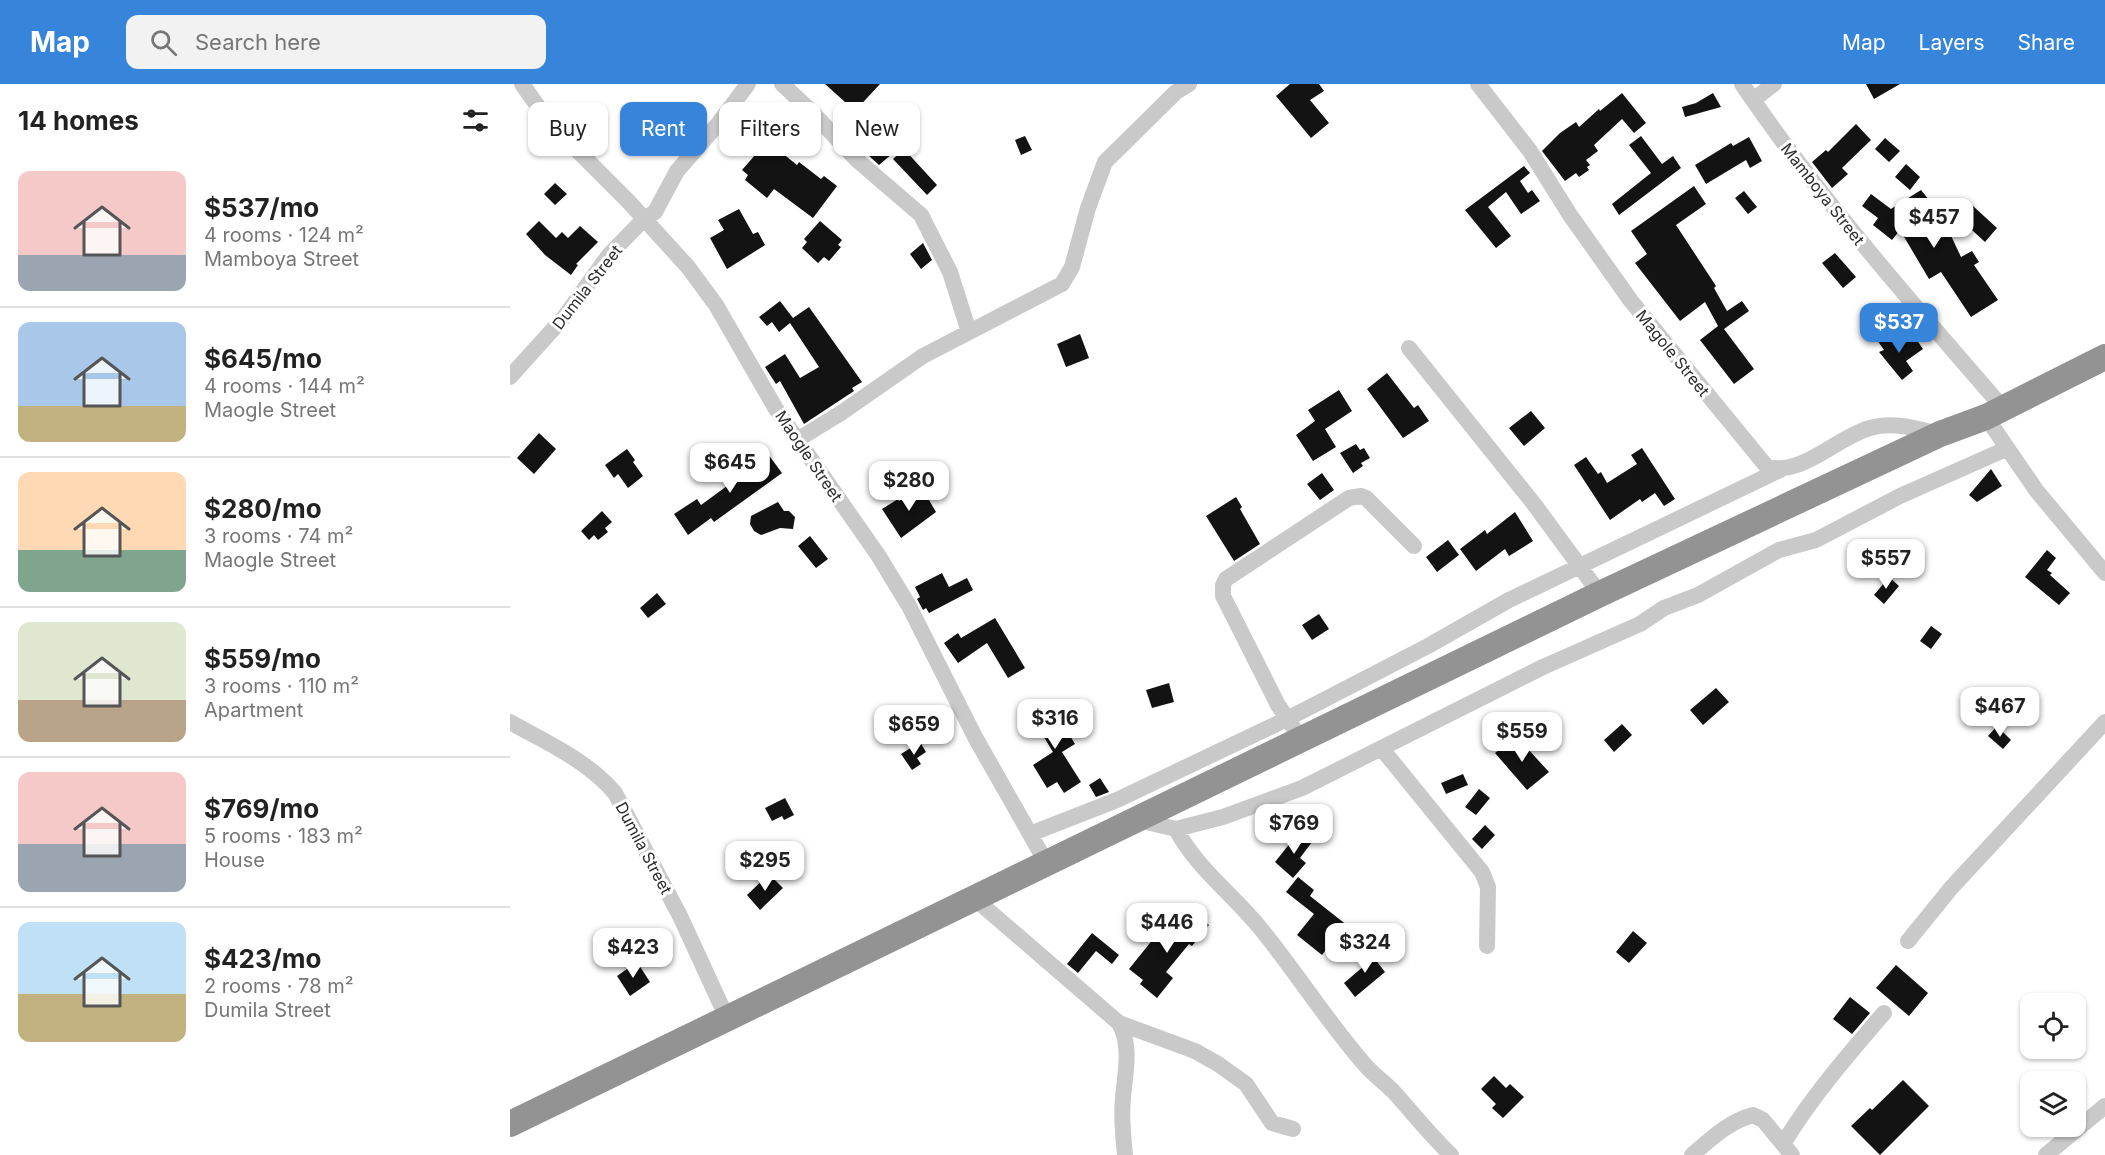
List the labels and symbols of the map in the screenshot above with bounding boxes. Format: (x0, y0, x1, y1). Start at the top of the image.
street label: Mamboya Street (1777, 139, 1869, 249)
pin: $457 (1898, 198, 1970, 249)
street label: Dumila Street (548, 241, 626, 333)
pin: $537 (1863, 303, 1935, 354)
street label: Magole Street (1632, 306, 1714, 400)
street label: Maogle Street (771, 407, 847, 505)
pin: $645 (694, 443, 766, 494)
pin: $280 (873, 461, 945, 512)
pin: $557 (1850, 539, 1922, 590)
pin: $467 (1964, 687, 2036, 738)
pin: $316 (1019, 699, 1091, 750)
pin: $659 (878, 705, 950, 756)
pin: $559 (1486, 712, 1558, 763)
street label: Dumila Street (611, 799, 677, 897)
pin: $769 (1258, 804, 1330, 855)
pin: $295 (729, 841, 801, 892)
pin: $446 (1131, 903, 1203, 954)
pin: $324 (1329, 923, 1401, 974)
pin: $423 (597, 928, 669, 979)

